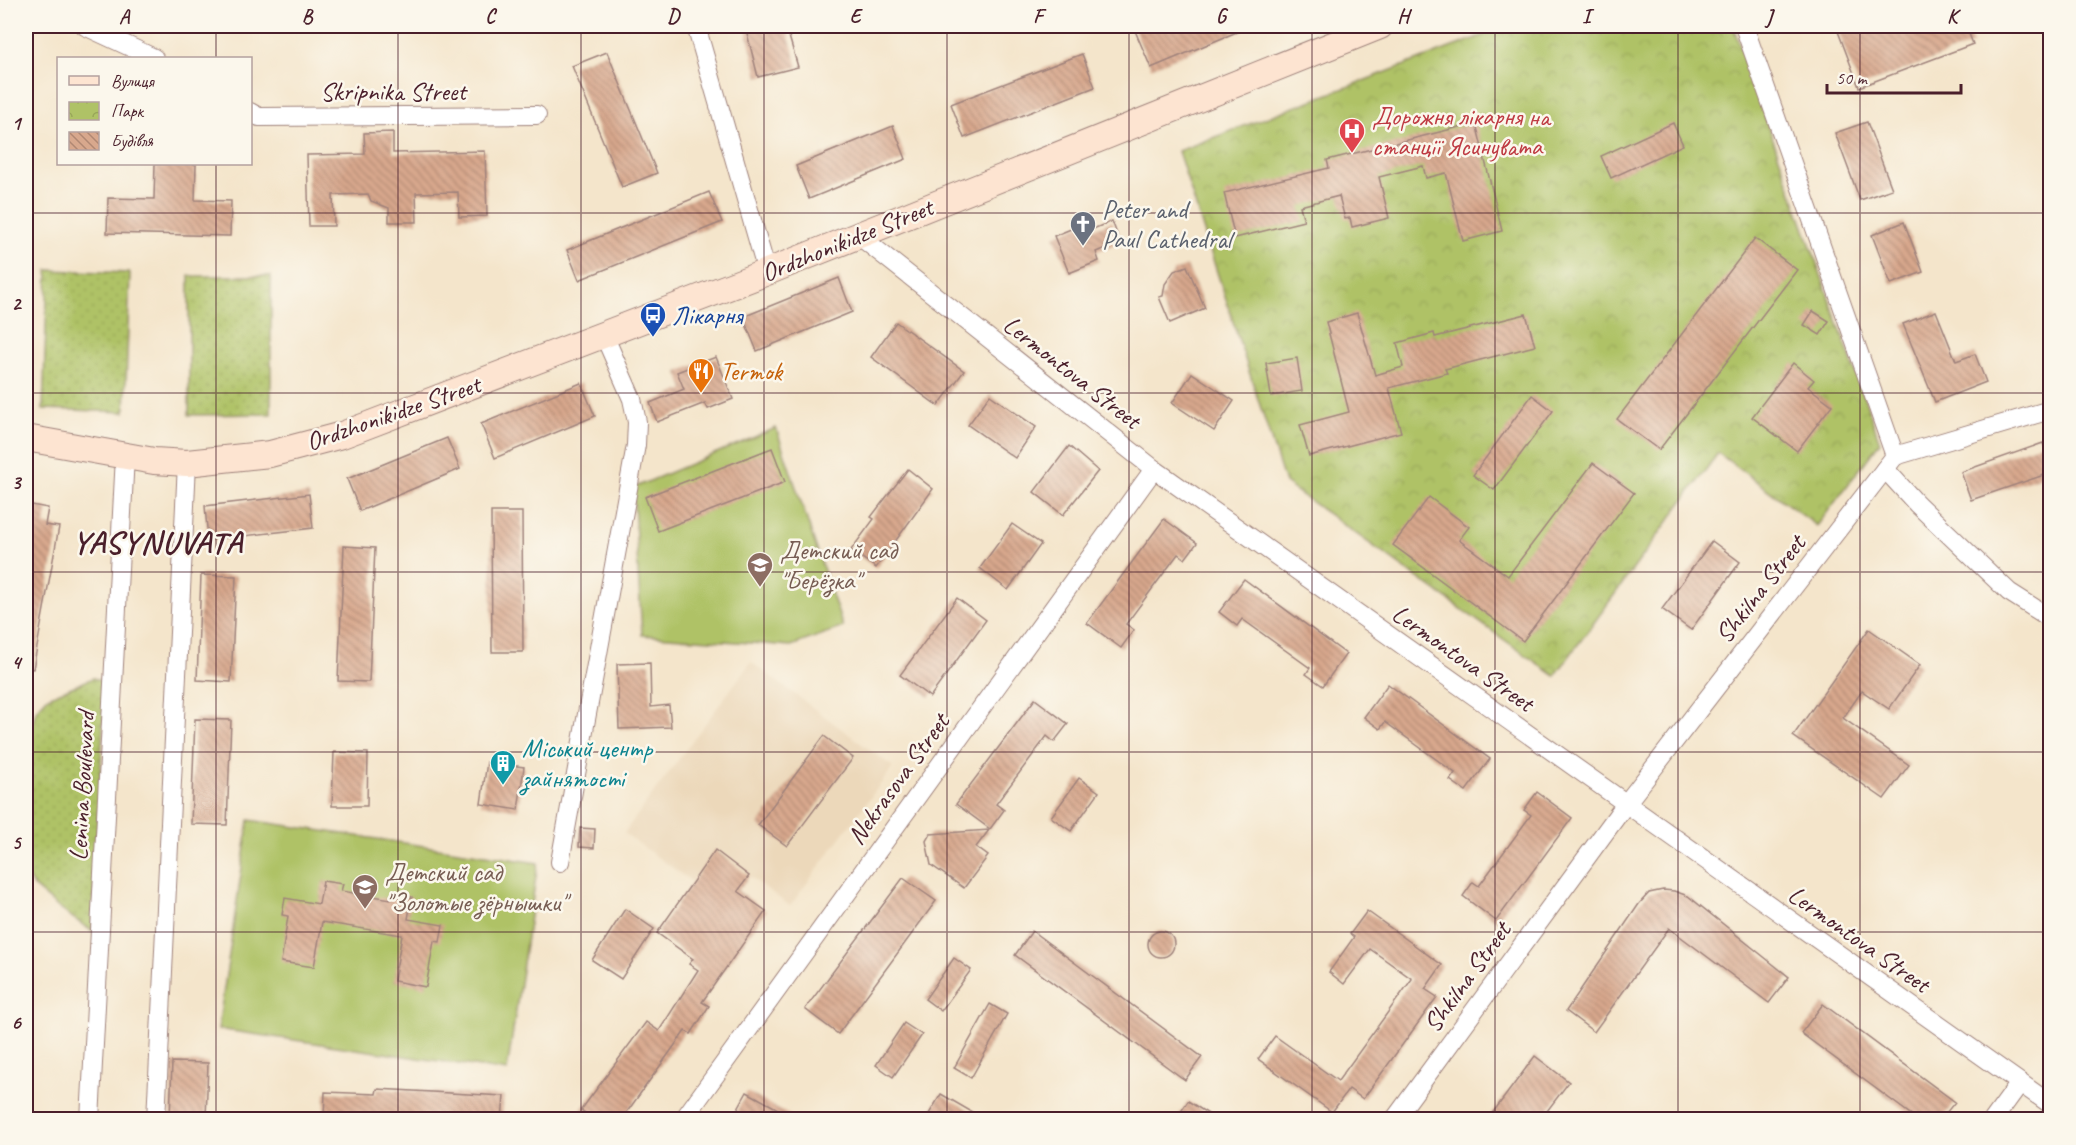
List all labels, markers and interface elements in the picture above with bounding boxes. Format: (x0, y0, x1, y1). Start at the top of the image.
text: A (119, 4, 131, 29)
text: B (302, 4, 314, 29)
text: C (485, 4, 497, 29)
text: D (667, 4, 681, 29)
text: E (850, 4, 864, 29)
text: F (1033, 4, 1047, 29)
text: G (1216, 4, 1229, 29)
text: H (1397, 4, 1412, 29)
text: I (1582, 4, 1595, 29)
text: J (1764, 4, 1776, 29)
text: K (1947, 4, 1961, 29)
legend (57, 57, 252, 165)
scale bar (1827, 57, 1960, 95)
text: 50 m (1836, 67, 1869, 89)
text: Вулиця (111, 70, 155, 92)
street label: Skripnika Street (320, 75, 468, 108)
text: Парк (111, 100, 145, 122)
place label: Дорожня лікарня на станції Ясинувата (1372, 100, 1552, 163)
text: 1 (12, 111, 23, 136)
hospital icon: Дорожня лікарня на станції Ясинувата (1337, 116, 1367, 154)
text: Будівля (111, 130, 154, 152)
street label: Ordzhonikidze Street (756, 190, 940, 289)
place label: Peter and Paul Cathedral (1102, 193, 1236, 256)
church icon: Peter and Paul Cathedral (1068, 209, 1098, 247)
text: 2 (12, 291, 23, 316)
place label: Лікарня (672, 299, 744, 332)
bus stop icon: Лікарня (638, 300, 668, 338)
street label: Lermontova Street (996, 308, 1149, 438)
place label: Termok (720, 355, 784, 388)
restaurant icon: Termok (686, 356, 716, 394)
street label: Ordzhonikidze Street (302, 367, 487, 458)
text: 3 (12, 470, 23, 495)
district label: YASYNUVATA (73, 522, 244, 563)
street label: Shkilna Street (1707, 526, 1814, 650)
place label: Детский сад "Берёзка" (780, 534, 899, 598)
school or university icon: Детский сад "Берёзка" (745, 550, 775, 588)
street label: Lermontova Street (1386, 597, 1542, 720)
text: 4 (12, 650, 24, 675)
street label: Nekrasova Street (839, 705, 958, 851)
street label: Lenina Boulevard (62, 707, 103, 861)
place label: Міський центр зайнятості (519, 732, 654, 796)
building icon: Міський центр зайнятості (488, 748, 518, 786)
text: 5 (12, 830, 23, 855)
place label: Детский сад "Золотые зёрнышки" (385, 856, 571, 920)
school or university icon: Детский сад "Золотые зёрнышки" (350, 872, 380, 910)
street label: Lermontova Street (1782, 878, 1938, 1001)
street label: Shkilna Street (1416, 913, 1520, 1039)
text: 6 (11, 1010, 22, 1035)

